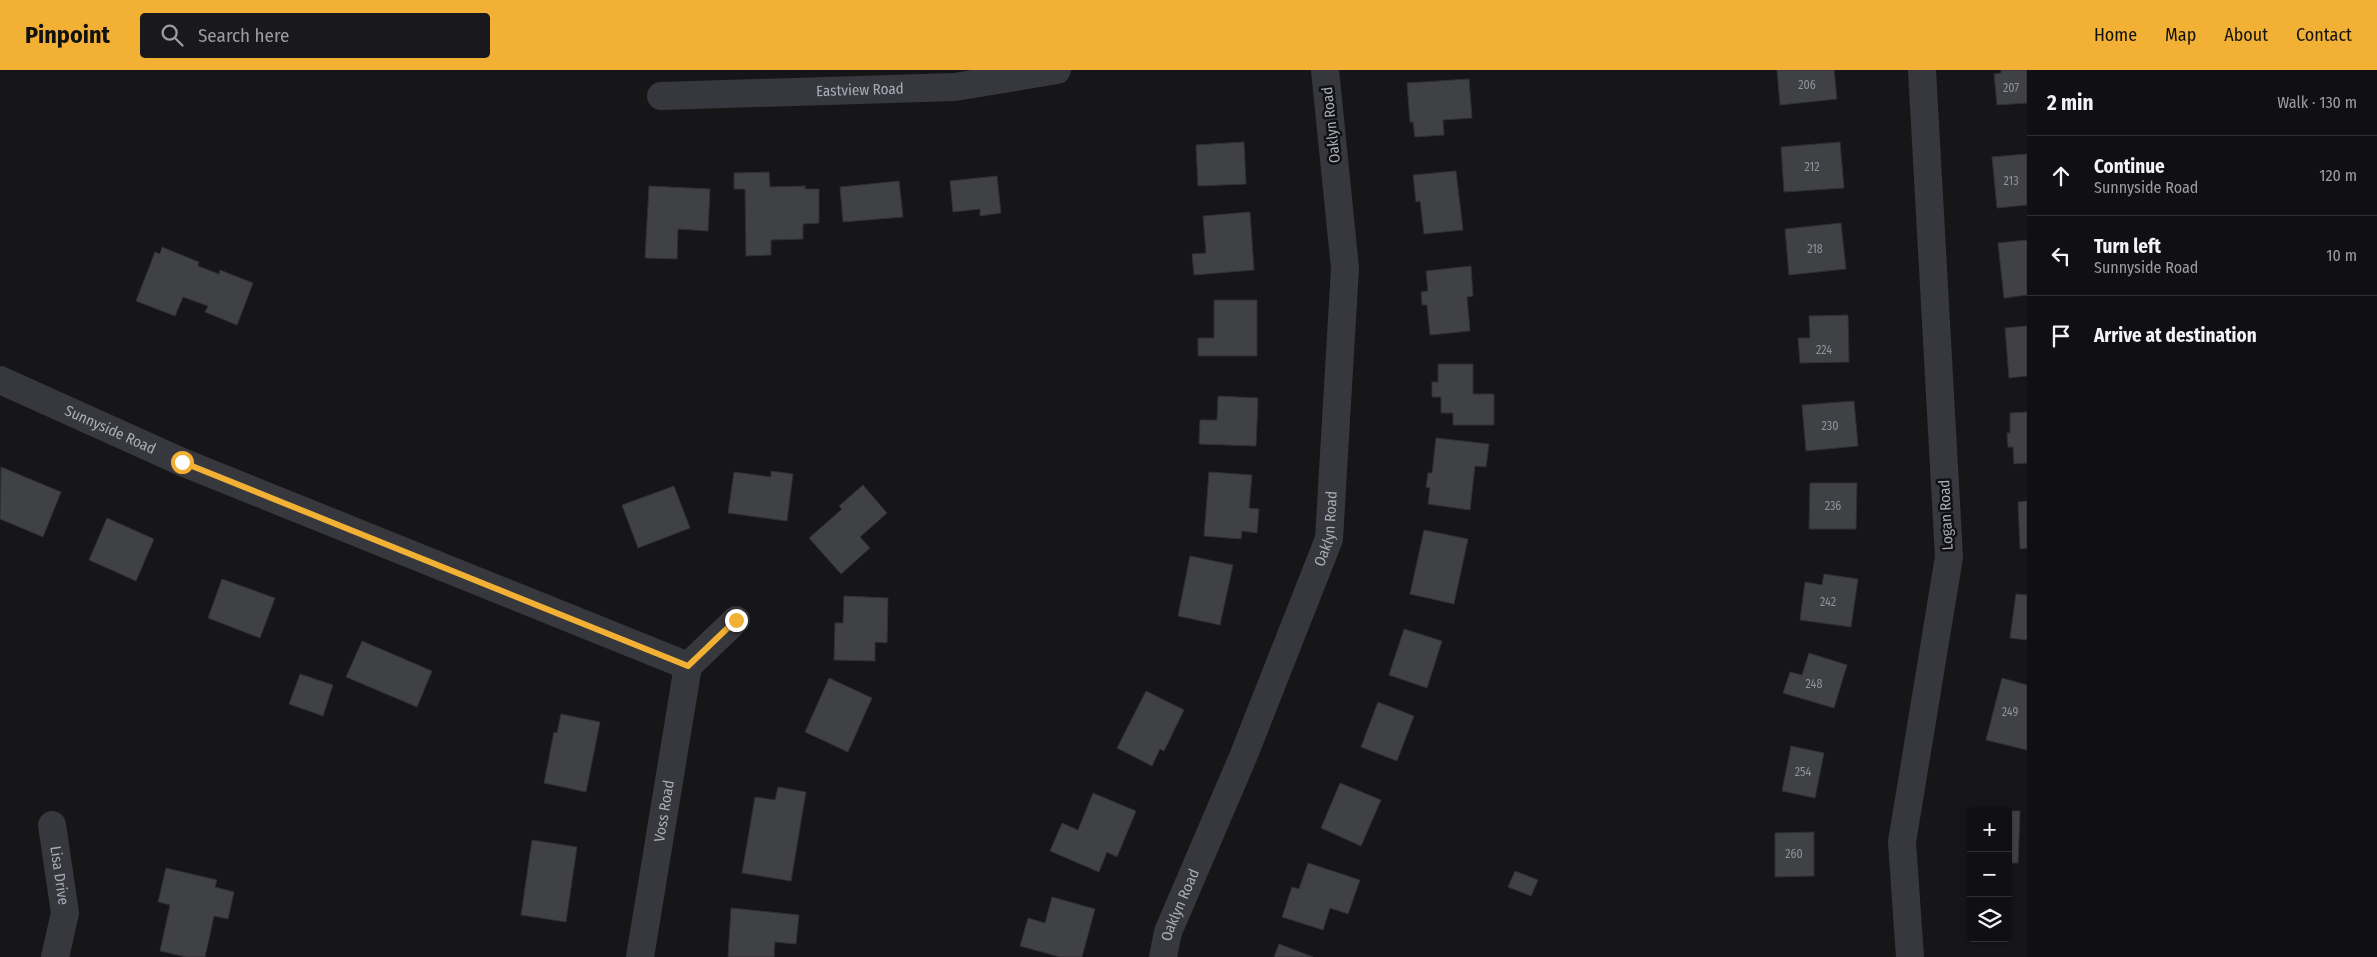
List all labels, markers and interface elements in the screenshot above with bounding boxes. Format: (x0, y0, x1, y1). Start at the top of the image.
search box (140, 13, 490, 58)
text: Pinpoint (25, 21, 110, 49)
icon: search (158, 21, 186, 49)
text: Search here (198, 24, 289, 47)
text: Home (2094, 24, 2137, 46)
text: Map (2165, 24, 2196, 46)
text: About (2224, 24, 2268, 46)
text: Contact (2296, 24, 2352, 46)
house number: 206 (1798, 78, 1816, 92)
street label: Eastview Road (816, 80, 904, 100)
house number: 207 (2003, 81, 2019, 95)
street label: Oaklyn Road (1318, 86, 1344, 164)
text: 2 min (2047, 90, 2094, 116)
text: Walk · 130 m (2277, 93, 2357, 112)
text: Continue (2094, 155, 2165, 178)
house number: 212 (1804, 160, 1820, 174)
icon: ahead (2047, 162, 2075, 190)
text: 120 m (2319, 166, 2357, 185)
house number: 213 (2003, 174, 2019, 188)
text: Sunnyside Road (2094, 178, 2198, 197)
text: Turn left (2094, 235, 2161, 258)
house number: 218 (1807, 242, 1823, 256)
icon: left (2047, 242, 2075, 270)
text: 10 m (2326, 246, 2357, 265)
text: Sunnyside Road (2094, 258, 2198, 277)
icon: arrive (2047, 322, 2075, 350)
text: Arrive at destination (2094, 324, 2257, 347)
house number: 224 (1816, 343, 1832, 357)
street label: Sunnyside Road (62, 401, 159, 458)
house number: 230 (1822, 419, 1838, 433)
route start (171, 451, 194, 474)
street label: Logan Road (1935, 479, 1957, 551)
street label: Oaklyn Road (1310, 490, 1341, 569)
house number: 236 (1825, 499, 1841, 513)
house number: 242 (1820, 595, 1836, 609)
route end (725, 609, 748, 632)
house number: 248 (1806, 677, 1822, 691)
house number: 249 (2002, 705, 2018, 719)
house number: 254 (1795, 765, 1811, 779)
street label: Voss Road (650, 779, 678, 843)
map controls (1967, 807, 2012, 942)
button: + (1967, 807, 2012, 852)
street label: Lisa Drive (46, 845, 73, 906)
house number: 260 (1785, 847, 1803, 861)
button: − (1967, 852, 2012, 897)
street label: Oaklyn Road (1157, 866, 1203, 942)
button: layers (1967, 897, 2012, 942)

